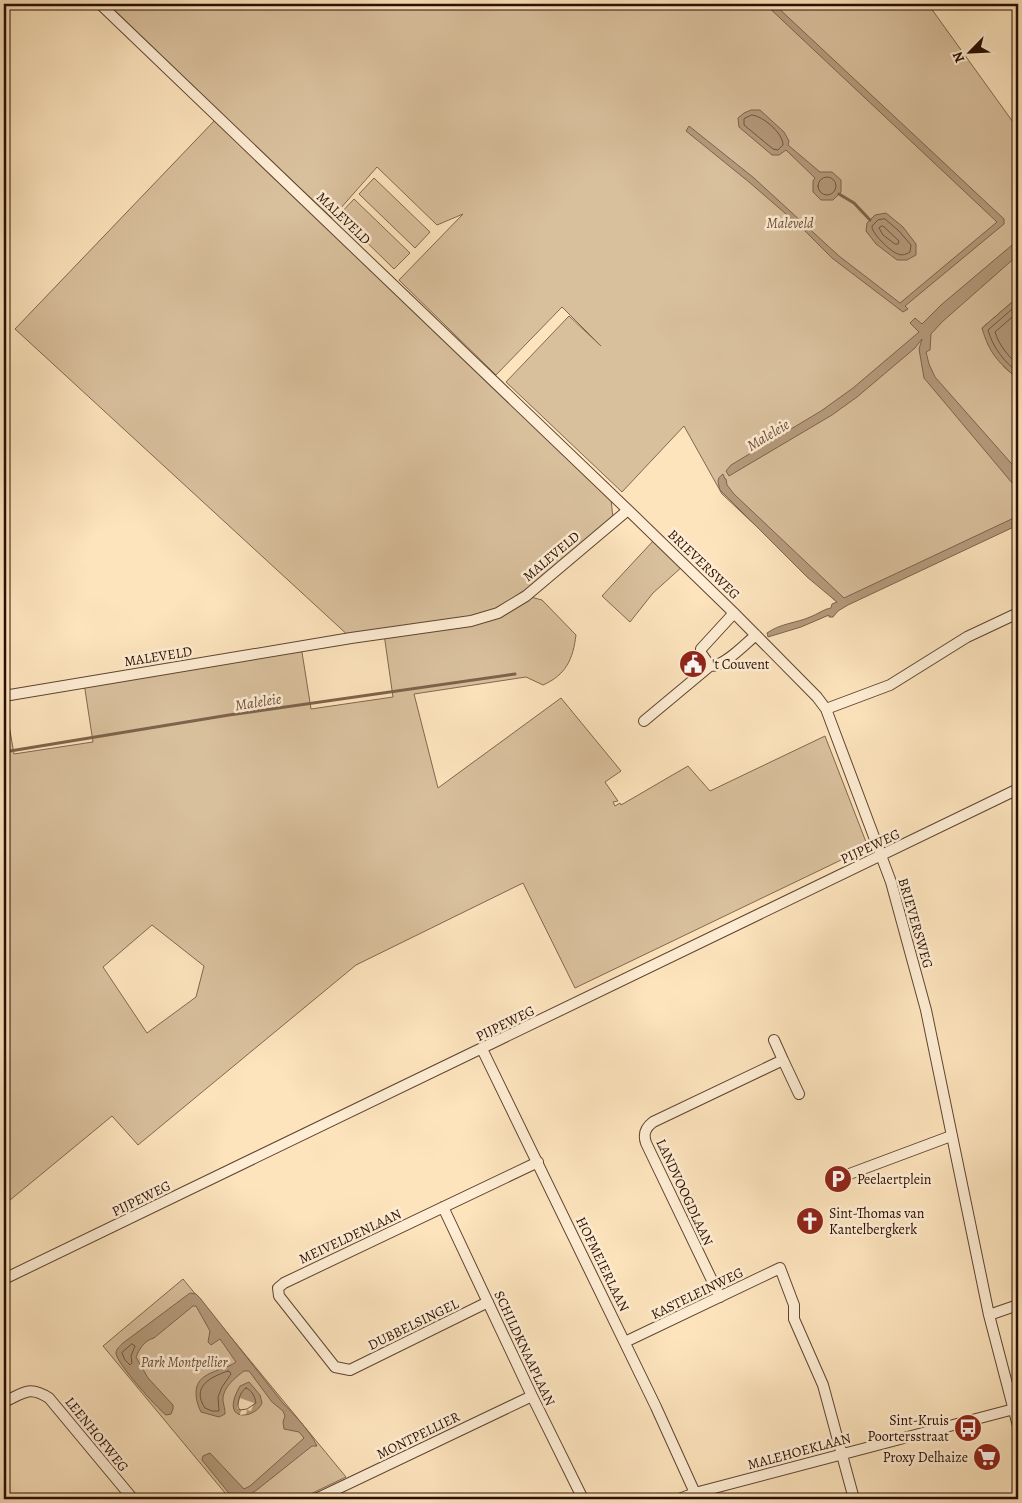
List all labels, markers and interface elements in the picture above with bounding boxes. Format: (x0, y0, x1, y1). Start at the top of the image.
north arrow (944, 28, 994, 78)
text: N (948, 49, 969, 66)
street label: MALEVELD (312, 188, 375, 249)
park label: Maleveld (767, 214, 814, 233)
water label: Maleleie (743, 414, 794, 456)
street label: BRIEVERSWEG (663, 525, 744, 604)
street label: MALEVELD (519, 527, 584, 586)
street label: MALEVELD (123, 642, 194, 671)
public building icon: 't Couvent (678, 649, 708, 679)
place label: 't Couvent (712, 655, 770, 674)
water label: Maleleie (234, 688, 283, 716)
street label: PIJPEWEG (837, 824, 903, 868)
street label: BRIEVERSWEG (894, 876, 938, 971)
street label: PIJPEWEG (472, 1001, 538, 1046)
street label: LANDVOOGDLAAN (651, 1136, 718, 1249)
parking icon: Peelaertplein (823, 1164, 853, 1194)
place label: Peelaertplein (857, 1170, 932, 1189)
street label: PIJPEWEG (108, 1176, 174, 1221)
street label: MEIVELDENLAAN (296, 1204, 404, 1268)
place label: Sint-Thomas van Kantelbergkerk (829, 1204, 925, 1239)
church icon: Sint-Thomas van Kantelbergkerk (795, 1206, 825, 1236)
street label: HOFMEIERLAAN (571, 1214, 634, 1315)
street label: KASTELEINWEG (648, 1263, 747, 1324)
street label: SCHILDKNAAPLAAN (490, 1288, 560, 1409)
street label: DUBBELSINGEL (365, 1294, 463, 1355)
park label: Park Montpellier (141, 1353, 228, 1372)
street label: LEENHOFWEG (61, 1393, 133, 1476)
street label: MONTPELLIER (373, 1407, 463, 1464)
place label: Sint-Kruis Poortersstraat (868, 1411, 949, 1446)
bus stop icon: Sint-Kruis Poortersstraat (953, 1413, 983, 1443)
street label: MALEHOEKLAAN (745, 1429, 853, 1474)
supermarket icon: Proxy Delhaize (972, 1442, 1002, 1472)
place label: Proxy Delhaize (883, 1448, 968, 1467)

